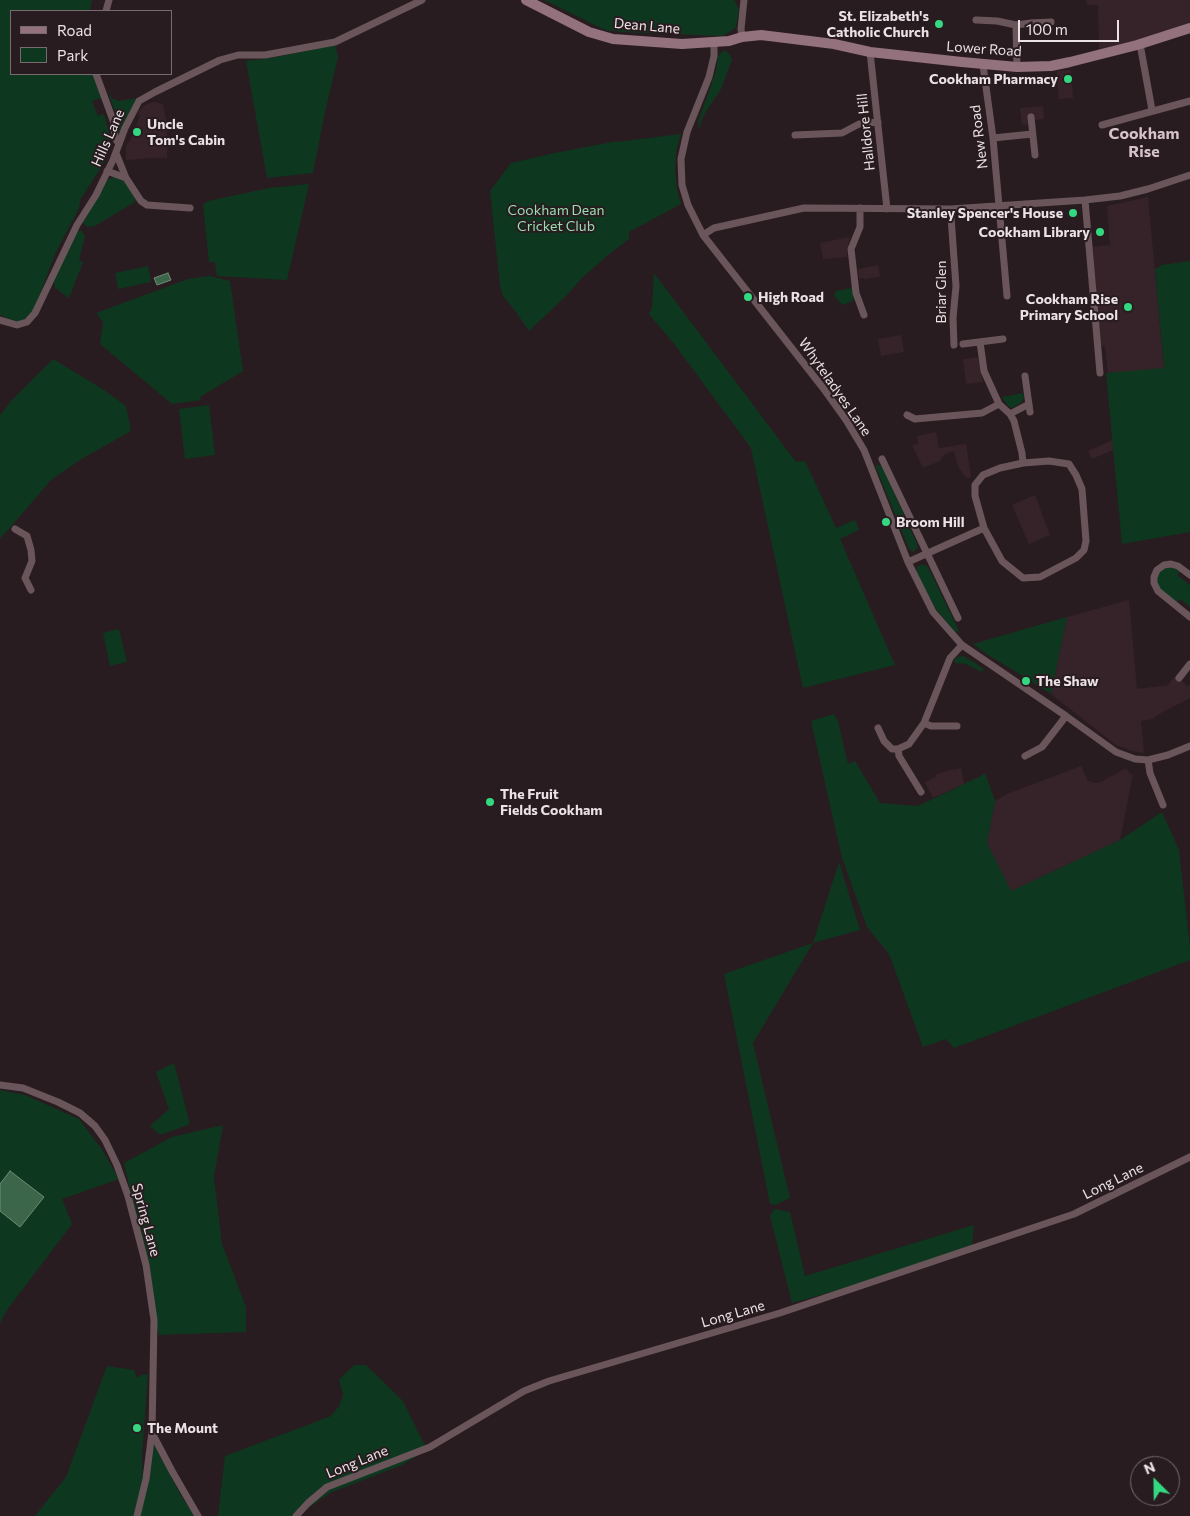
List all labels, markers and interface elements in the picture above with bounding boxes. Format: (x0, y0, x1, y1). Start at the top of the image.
place label: St. Elizabeth's Catholic Church (826, 8, 929, 40)
legend (10, 10, 172, 75)
scale bar (1020, 10, 1121, 42)
street label: Dean Lane (613, 15, 681, 37)
marker: St. Elizabeth's Catholic Church (933, 18, 945, 30)
text: 100 m (1026, 20, 1068, 38)
text: Road (57, 21, 92, 39)
street label: Lower Road (946, 38, 1022, 60)
text: Park (57, 46, 88, 64)
place label: Cookham Pharmacy (929, 71, 1058, 87)
marker: Cookham Pharmacy (1062, 73, 1074, 85)
street label: Halldore Hill (854, 92, 878, 172)
street label: New Road (967, 104, 991, 170)
street label: Hills Lane (88, 107, 128, 169)
place label: Uncle Tom's Cabin (147, 116, 225, 148)
district label: Cookham Rise (1109, 124, 1179, 162)
marker: Uncle Tom's Cabin (131, 126, 143, 138)
park label: Cookham Dean Cricket Club (507, 202, 605, 234)
place label: Stanley Spencer's House (907, 205, 1063, 221)
marker: Stanley Spencer's House (1067, 207, 1079, 219)
place label: Cookham Library (979, 224, 1090, 240)
marker: Cookham Library (1094, 226, 1106, 238)
street label: Briar Glen (933, 260, 949, 324)
place label: High Road (758, 289, 824, 305)
marker: High Road (742, 291, 754, 303)
place label: Cookham Rise Primary School (1020, 291, 1118, 324)
marker: Cookham Rise Primary School (1122, 301, 1134, 313)
street label: Whyteladyes Lane (795, 335, 875, 439)
place label: Broom Hill (896, 514, 964, 530)
marker: Broom Hill (880, 516, 892, 528)
place label: The Shaw (1036, 673, 1099, 689)
marker: The Shaw (1020, 675, 1032, 687)
place label: The Fruit Fields Cookham (500, 786, 603, 819)
marker: The Fruit Fields Cookham (484, 796, 496, 808)
street label: Long Lane (1080, 1159, 1146, 1203)
street label: Spring Lane (128, 1182, 164, 1258)
street label: Long Lane (699, 1297, 767, 1331)
place label: The Mount (147, 1420, 218, 1436)
marker: The Mount (131, 1422, 143, 1434)
street label: Long Lane (324, 1442, 390, 1482)
north arrow (1130, 1456, 1180, 1506)
text: N (1141, 1458, 1157, 1478)

